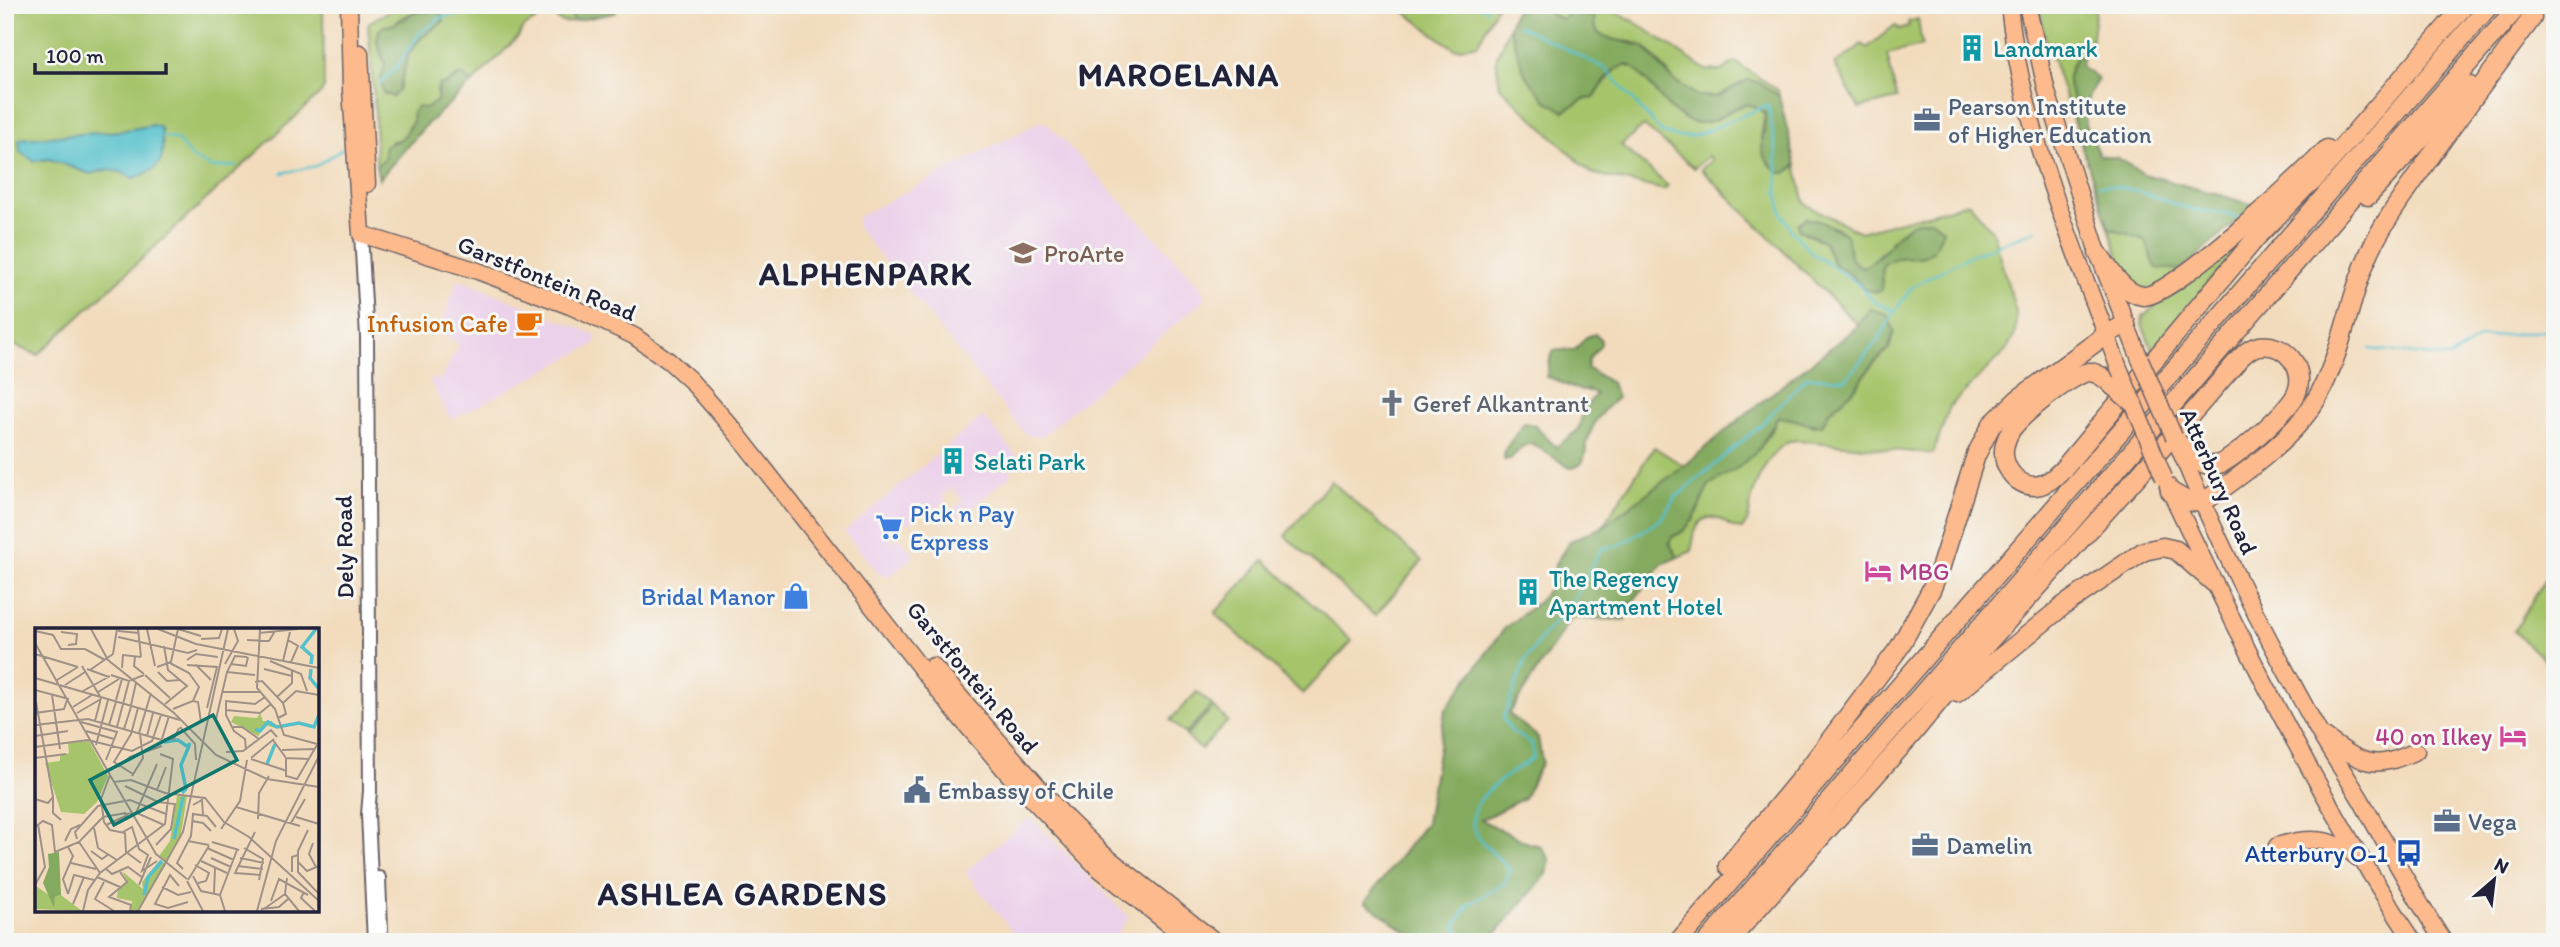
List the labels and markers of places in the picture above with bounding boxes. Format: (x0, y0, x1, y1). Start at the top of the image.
building icon: Landmark (1957, 33, 1987, 63)
place label: Landmark (1993, 34, 2098, 63)
place label: Pearson Institute of Higher Education (1948, 92, 2152, 149)
office icon: Pearson Institute of Higher Education (1912, 105, 1942, 135)
school or university icon: ProArte (1008, 238, 1038, 268)
place label: ProArte (1044, 239, 1124, 268)
cafe icon: Infusion Cafe (514, 308, 544, 338)
place label: Infusion Cafe (367, 309, 508, 338)
church icon: Geref Alkantrant (1377, 388, 1407, 418)
place label: Geref Alkantrant (1413, 389, 1589, 418)
building icon: Selati Park (938, 446, 968, 476)
place label: Selati Park (974, 447, 1086, 476)
place label: Pick n Pay Express (910, 499, 1014, 556)
supermarket icon: Pick n Pay Express (874, 512, 904, 542)
hotel icon: MBG (1863, 556, 1893, 586)
place label: MBG (1899, 557, 1950, 586)
place label: The Regency Apartment Hotel (1549, 564, 1723, 621)
building icon: The Regency Apartment Hotel (1513, 577, 1543, 607)
shop icon: Bridal Manor (781, 581, 811, 611)
place label: Bridal Manor (641, 582, 775, 611)
hotel icon: 40 on Ilkey (2498, 721, 2528, 751)
place label: 40 on Ilkey (2375, 722, 2492, 751)
public building icon: Embassy of Chile (902, 775, 932, 805)
place label: Embassy of Chile (938, 776, 1114, 805)
office icon: Vega (2432, 806, 2462, 836)
place label: Vega (2468, 807, 2517, 836)
office icon: Damelin (1910, 830, 1940, 860)
place label: Damelin (1946, 831, 2033, 860)
bus stop icon: Atterbury O-1 (2394, 838, 2424, 868)
place label: Atterbury O-1 (2245, 839, 2388, 868)

